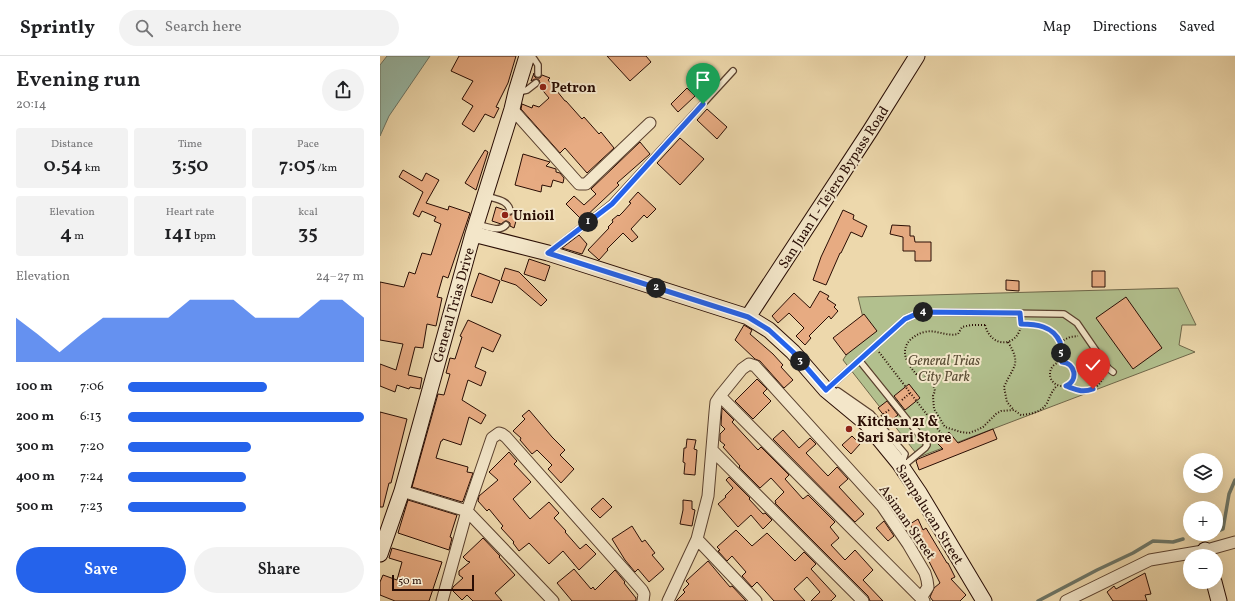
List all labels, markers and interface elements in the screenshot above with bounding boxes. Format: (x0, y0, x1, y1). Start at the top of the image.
search box (119, 10, 399, 46)
text: Sprintly (20, 15, 95, 41)
icon: search (133, 17, 155, 39)
text: Search here (165, 17, 242, 38)
text: Map (1043, 18, 1071, 37)
text: Directions (1093, 18, 1157, 37)
text: Saved (1179, 18, 1215, 37)
pin (686, 63, 720, 104)
text: Evening run (16, 65, 141, 96)
button: share (322, 69, 364, 111)
icon: arrive (692, 69, 714, 91)
place label: Petron (551, 79, 596, 98)
marker: Petron (538, 82, 548, 92)
text: 20:14 (16, 96, 47, 114)
street label: San Juan I - Tejero Bypass Road (774, 103, 894, 273)
text: Distance (51, 137, 93, 152)
text: Time (178, 137, 202, 152)
text: Pace (297, 137, 319, 152)
text: 0.54 (44, 152, 82, 180)
text: 3:50 (171, 152, 209, 180)
text: 7:05 (279, 152, 315, 180)
text: km (82, 161, 100, 176)
text: /km (315, 161, 337, 176)
text: Elevation (49, 205, 95, 220)
text: Heart rate (166, 205, 214, 220)
text: kcal (298, 205, 318, 220)
place label: Unioil (513, 207, 554, 226)
marker: Unioil (500, 210, 510, 220)
pin: 1 (578, 212, 598, 232)
text: 1 (586, 214, 590, 229)
text: 4 (60, 220, 72, 248)
text: 141 (164, 220, 192, 248)
text: 35 (298, 220, 318, 248)
text: m (72, 229, 84, 244)
text: bpm (192, 229, 216, 244)
street label: General Trias Drive (429, 245, 480, 365)
text: Elevation (16, 268, 70, 286)
text: 24–27 m (316, 268, 364, 286)
pin: 2 (646, 278, 666, 298)
text: 2 (653, 280, 659, 295)
pin: 4 (913, 302, 933, 322)
text: 4 (920, 304, 926, 319)
pin: 5 (1051, 343, 1071, 363)
text: 5 (1058, 345, 1064, 360)
pin (1076, 348, 1110, 389)
pin: 3 (790, 351, 810, 371)
park label: General Trias City Park (908, 352, 980, 387)
text: 3 (797, 353, 803, 368)
icon: check (1082, 354, 1104, 376)
text: 100 m (16, 378, 53, 396)
text: 7:06 (80, 378, 104, 396)
text: 200 m (16, 408, 54, 426)
text: 6:13 (80, 408, 101, 426)
place label: Kitchen 21 & Sari Sari Store (857, 413, 951, 448)
marker: Kitchen 21 & Sari Sari Store (844, 424, 854, 434)
text: 300 m (16, 438, 54, 456)
text: 7:20 (80, 438, 104, 456)
map controls (1183, 453, 1223, 589)
button: layers (1183, 453, 1223, 493)
street label: Sampalucan Street (890, 461, 967, 569)
text: 400 m (16, 468, 55, 486)
text: 7:24 (80, 468, 104, 486)
street label: Asiman Street (874, 482, 940, 564)
text: 500 m (16, 498, 53, 516)
text: 7:23 (80, 498, 103, 516)
button: + (1183, 501, 1223, 541)
button: Save (16, 547, 186, 593)
button: Share (194, 547, 364, 593)
button: − (1183, 549, 1223, 589)
scale bar (392, 573, 474, 592)
text: 50 m (398, 574, 422, 589)

